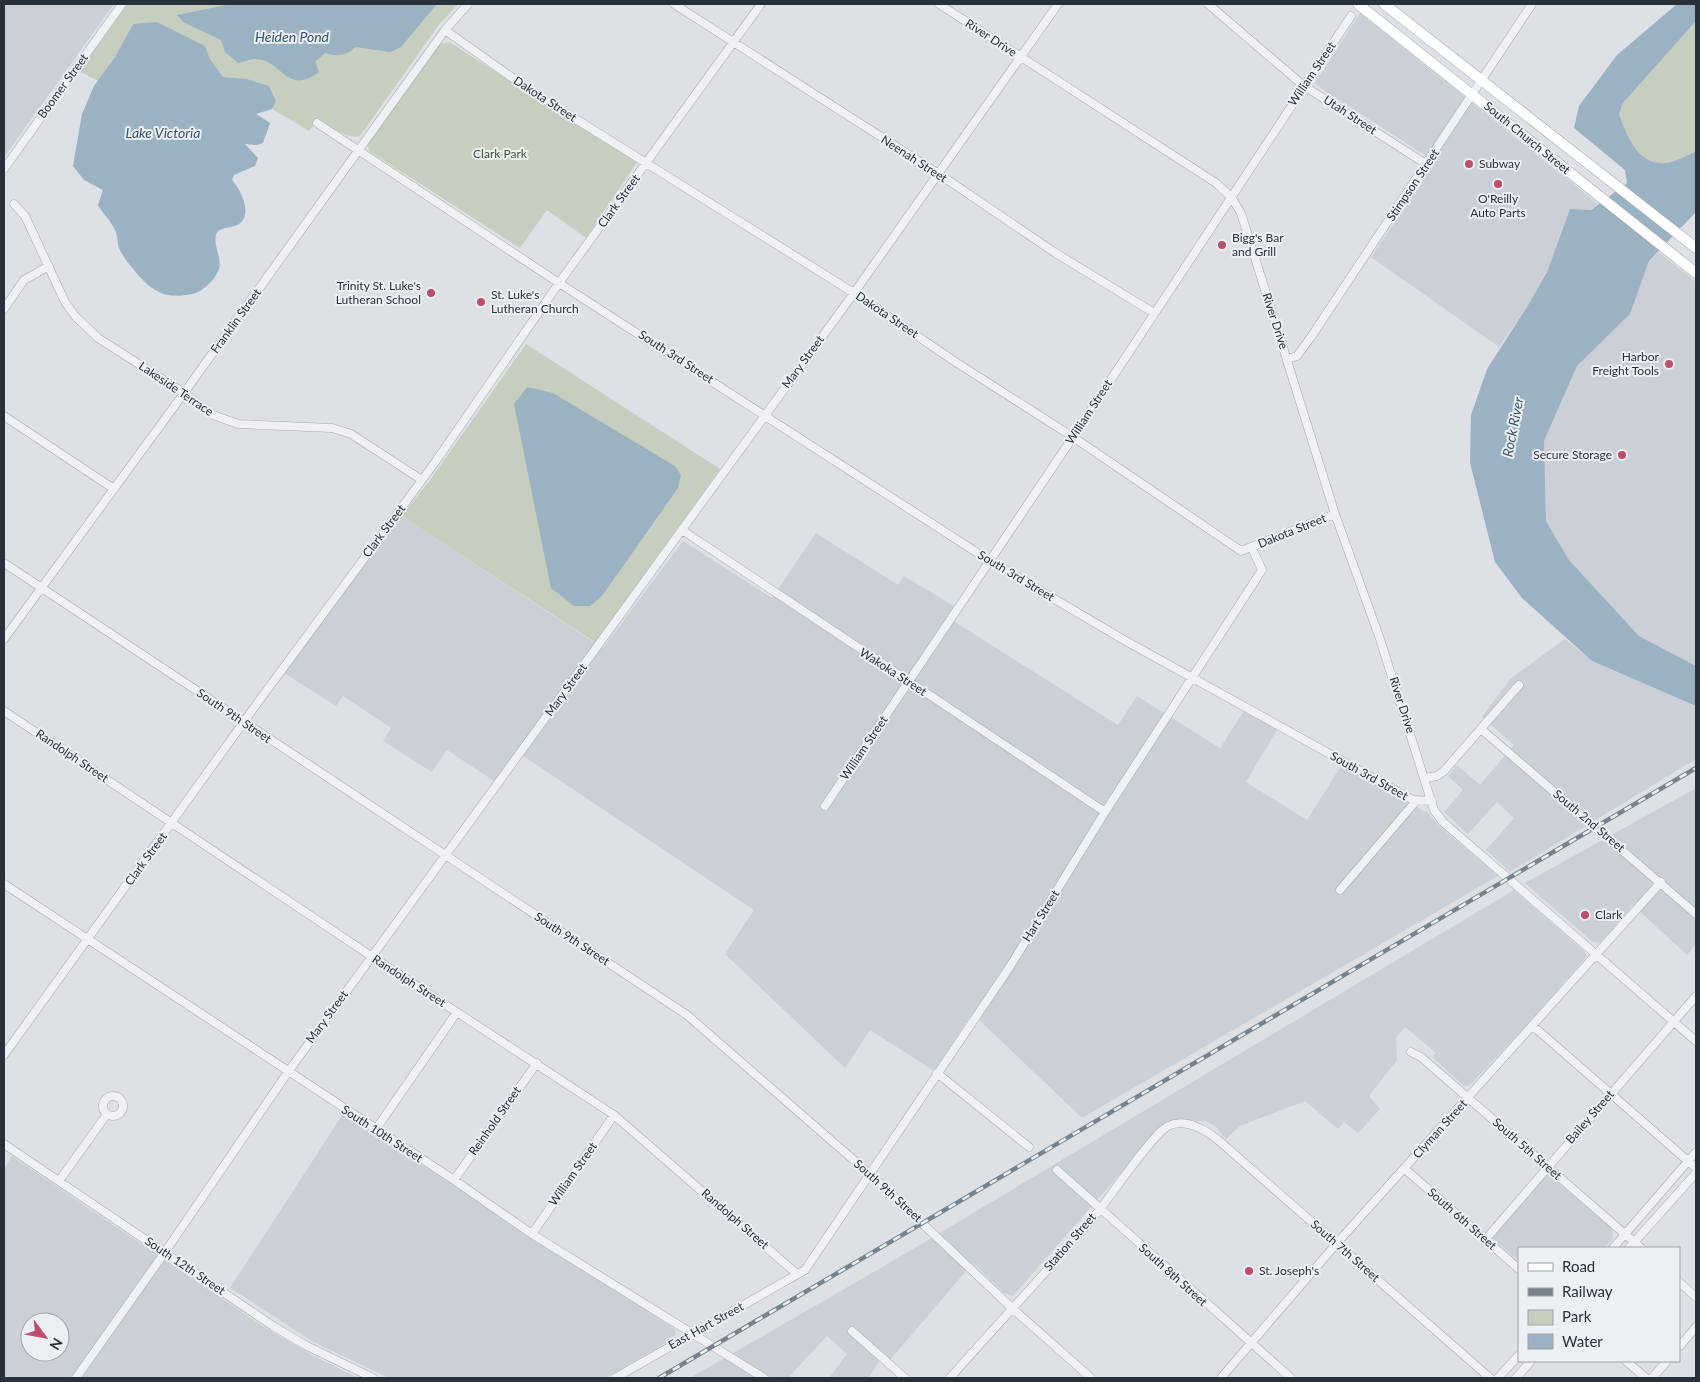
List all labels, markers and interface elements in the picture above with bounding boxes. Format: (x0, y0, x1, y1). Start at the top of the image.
street label: River Drive (963, 15, 1020, 60)
water label: Heiden Pond (255, 28, 330, 45)
street label: William Street (1285, 38, 1339, 109)
street label: Boomer Street (34, 50, 91, 121)
street label: Dakota Street (511, 73, 580, 125)
street label: Utah Street (1321, 92, 1380, 138)
street label: South Church Street (1481, 98, 1574, 177)
water label: Lake Victoria (126, 124, 200, 141)
street label: Neenah Street (878, 132, 951, 186)
street label: Stimpson Street (1383, 145, 1443, 224)
park label: Clark Park (473, 146, 528, 161)
place label: Subway (1479, 156, 1521, 171)
marker: Subway (1463, 158, 1475, 170)
street label: Clark Street (594, 171, 643, 230)
marker: O'Reilly Auto Parts (1492, 178, 1504, 190)
place label: O'Reilly Auto Parts (1470, 191, 1526, 220)
place label: Bigg's Bar and Grill (1232, 230, 1284, 259)
marker: Bigg's Bar and Grill (1216, 239, 1228, 251)
place label: Trinity St. Luke's Lutheran School (336, 278, 421, 307)
street label: Franklin Street (207, 285, 265, 356)
marker: Trinity St. Luke's Lutheran School (425, 287, 437, 299)
place label: St. Luke's Lutheran Church (491, 287, 579, 316)
street label: Dakota Street (853, 288, 922, 341)
street label: River Drive (1259, 291, 1292, 351)
marker: St. Luke's Lutheran Church (475, 296, 487, 308)
street label: South 3rd Street (636, 327, 717, 387)
street label: Mary Street (778, 332, 827, 391)
place label: Harbor Freight Tools (1592, 349, 1660, 378)
street label: Lakeside Terrace (136, 358, 216, 419)
marker: Harbor Freight Tools (1663, 358, 1675, 370)
street label: William Street (1062, 376, 1115, 447)
water label: Rock River (1498, 395, 1527, 458)
place label: Secure Storage (1533, 447, 1612, 462)
marker: Secure Storage (1616, 449, 1628, 461)
street label: Clark Street (359, 501, 409, 560)
street label: Dakota Street (1255, 510, 1329, 551)
street label: South 3rd Street (975, 547, 1058, 605)
street label: Wakoka Street (857, 644, 930, 699)
street label: Mary Street (541, 660, 590, 719)
street label: River Drive (1386, 675, 1419, 735)
street label: South 9th Street (194, 685, 275, 746)
street label: William Street (837, 712, 891, 783)
street label: Randolph Street (33, 726, 112, 786)
street label: South 3rd Street (1328, 748, 1411, 803)
street label: South 2nd Street (1550, 786, 1629, 855)
street label: Clark Street (121, 829, 170, 888)
street label: Hart Street (1019, 886, 1063, 944)
place label: Clark (1595, 907, 1623, 922)
street label: South 9th Street (532, 909, 613, 969)
marker: Clark (1579, 909, 1591, 921)
street label: Randolph Street (370, 951, 449, 1010)
street label: Mary Street (302, 987, 351, 1046)
street label: Reinhold Street (465, 1083, 524, 1158)
street label: Bailey Street (1562, 1086, 1617, 1147)
street label: Clyman Street (1409, 1096, 1471, 1161)
street label: South 10th Street (339, 1102, 426, 1166)
street label: South 5th Street (1490, 1115, 1565, 1183)
street label: William Street (545, 1138, 600, 1208)
street label: South 9th Street (851, 1156, 926, 1226)
street label: Randolph Street (699, 1185, 773, 1252)
street label: South 6th Street (1425, 1185, 1500, 1253)
street label: Station Street (1040, 1209, 1099, 1274)
street label: South 7th Street (1308, 1217, 1383, 1285)
street label: South 12th Street (142, 1233, 229, 1298)
street label: South 8th Street (1136, 1240, 1211, 1310)
legend (1518, 1247, 1680, 1362)
text: Road (1562, 1257, 1595, 1275)
place label: St. Joseph's (1259, 1263, 1319, 1278)
marker: St. Joseph's (1243, 1265, 1255, 1277)
text: Railway (1562, 1282, 1613, 1300)
street label: East Hart Street (666, 1298, 747, 1352)
text: Park (1562, 1307, 1592, 1325)
north arrow (20, 1312, 70, 1362)
text: Water (1562, 1332, 1603, 1350)
text: N (46, 1335, 67, 1353)

